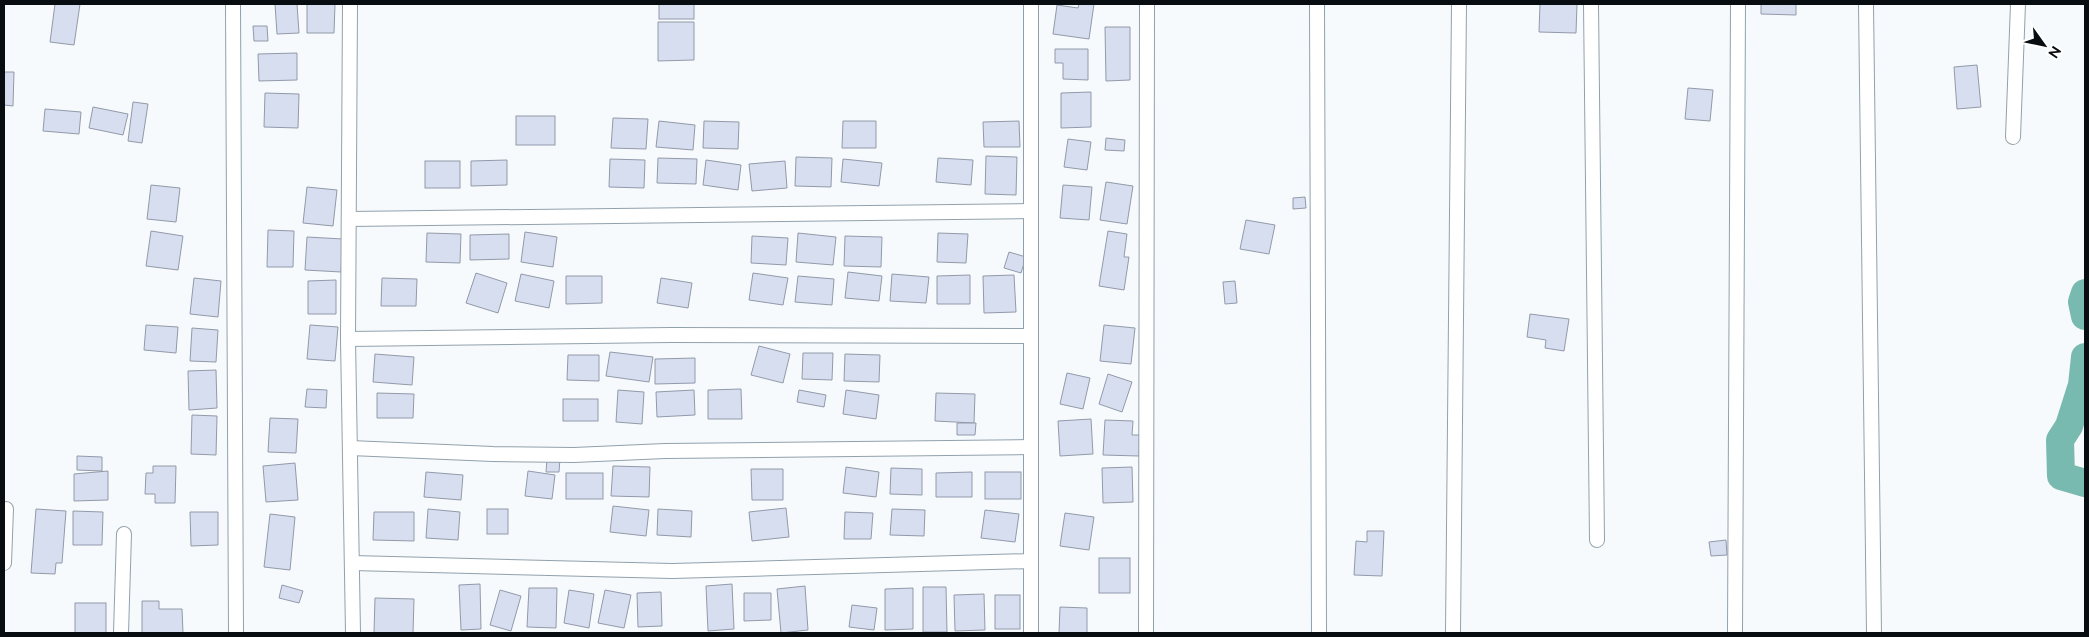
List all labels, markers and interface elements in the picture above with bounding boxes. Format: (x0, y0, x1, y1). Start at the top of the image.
north arrow (2019, 20, 2069, 70)
text: N (2045, 43, 2065, 61)

